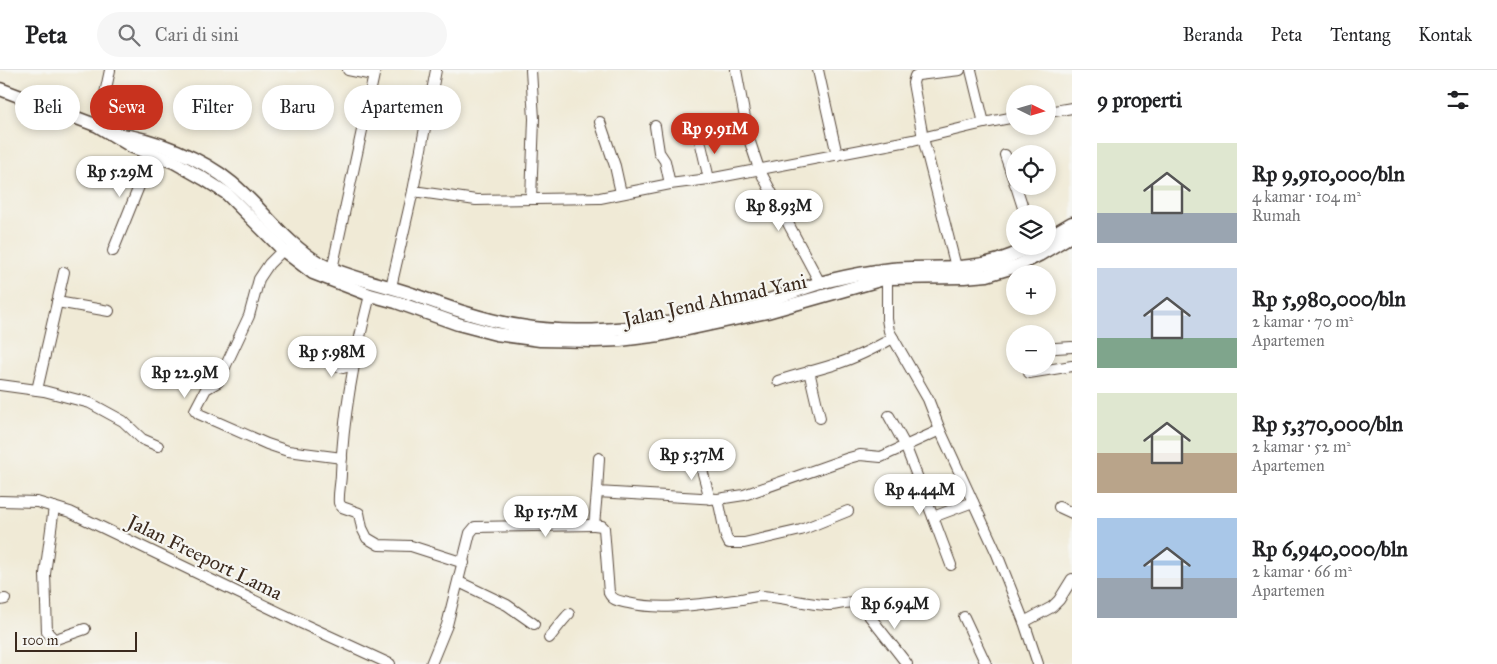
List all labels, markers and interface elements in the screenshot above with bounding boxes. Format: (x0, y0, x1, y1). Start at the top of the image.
search box (97, 12, 447, 57)
text: Peta (25, 20, 67, 50)
icon: search (115, 21, 143, 49)
text: Cari di sini (155, 23, 239, 46)
text: Beranda (1183, 24, 1243, 46)
text: Peta (1271, 24, 1302, 46)
text: Tentang (1330, 24, 1390, 46)
text: Kontak (1418, 24, 1472, 46)
chip: Beli (15, 85, 80, 130)
chip: Sewa (90, 85, 163, 130)
chip: Filter (173, 85, 252, 130)
chip: Baru (262, 85, 334, 130)
chip: Apartemen (344, 85, 461, 130)
north arrow (1006, 85, 1056, 135)
map controls (1006, 85, 1056, 375)
icon: filters (1444, 86, 1472, 114)
text: 9 properti (1097, 87, 1182, 113)
pin: Rp 9.91M (663, 112, 767, 155)
text: Rp 9.91M (682, 119, 748, 138)
button: locate (1006, 145, 1056, 195)
pin: Rp 5.29M (68, 156, 172, 198)
text: Rp 9,910,000/bln (1252, 161, 1405, 187)
text: Rp 5.29M (87, 162, 153, 181)
icon: home (1137, 163, 1197, 223)
text: 4 kamar · 104 m² (1252, 187, 1361, 206)
pin: Rp 8.93M (727, 190, 831, 232)
text: Rp 8.93M (746, 196, 812, 215)
button: layers (1006, 205, 1056, 255)
text: Rumah (1252, 206, 1301, 225)
button: + (1006, 265, 1056, 315)
street label: Jalan Jend Ahmad Yani (619, 269, 809, 333)
text: Rp 5,980,000/bln (1252, 286, 1406, 312)
icon: home (1137, 288, 1197, 348)
text: 2 kamar · 70 m² (1252, 312, 1354, 331)
button: − (1006, 325, 1056, 375)
text: Apartemen (1252, 331, 1325, 350)
pin: Rp 5.98M (280, 336, 384, 378)
text: Rp 5.98M (299, 342, 365, 361)
pin: Rp 22.9M (133, 356, 237, 399)
text: Rp 22.9M (151, 363, 219, 382)
text: Rp 5,370,000/bln (1252, 411, 1403, 437)
icon: home (1137, 413, 1197, 473)
text: 2 kamar · 52 m² (1252, 437, 1351, 456)
pin: Rp 5.37M (640, 438, 744, 481)
text: Rp 5.37M (660, 445, 724, 464)
text: Apartemen (1252, 456, 1325, 475)
pin: Rp 4.44M (868, 474, 972, 516)
text: Rp 4.44M (885, 480, 955, 499)
pin: Rp 15.7M (494, 496, 598, 538)
text: Rp 15.7M (514, 502, 578, 521)
street label: Jalan Freeport Lama (121, 508, 287, 606)
text: Rp 6,940,000/bln (1252, 536, 1408, 562)
icon: home (1137, 538, 1197, 598)
text: 2 kamar · 66 m² (1252, 562, 1352, 581)
text: Apartemen (1252, 581, 1325, 600)
pin: Rp 6.94M (843, 588, 947, 630)
text: Rp 6.94M (861, 594, 929, 613)
scale bar (15, 629, 138, 652)
text: 100 m (22, 632, 59, 649)

